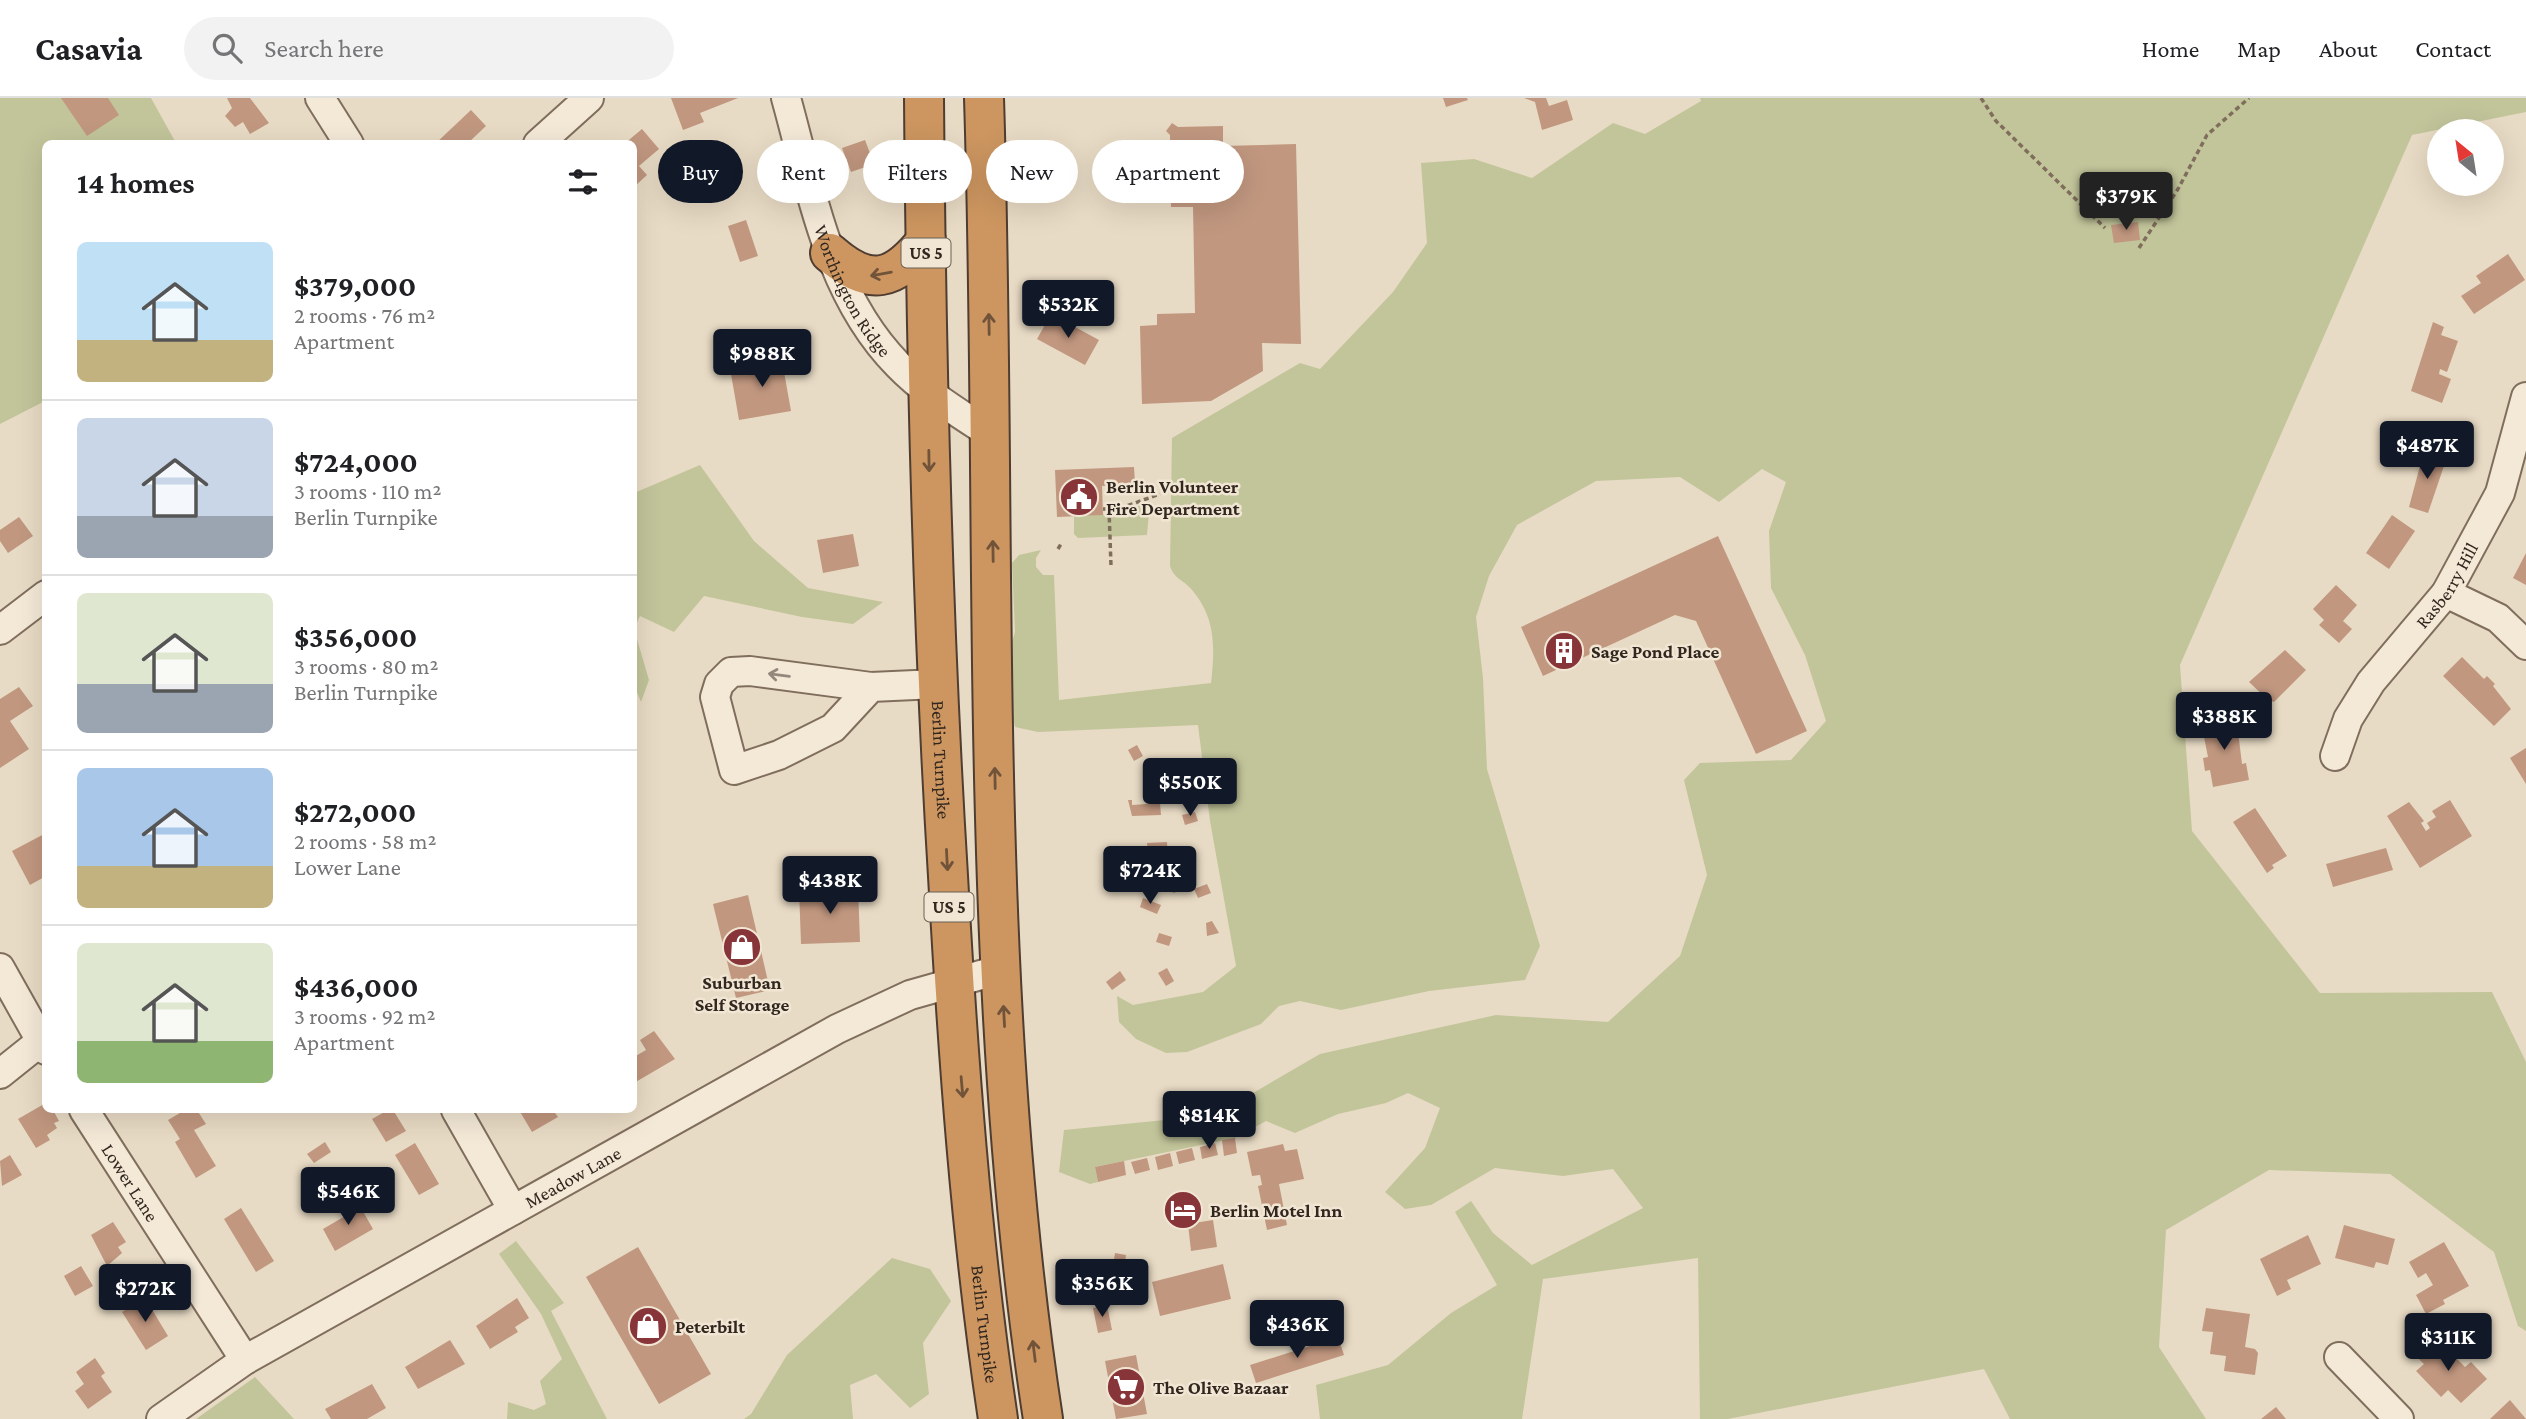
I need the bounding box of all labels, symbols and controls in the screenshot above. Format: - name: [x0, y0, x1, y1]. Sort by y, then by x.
- search box: [184, 17, 674, 80]
- icon: search: [208, 29, 246, 67]
- text: Casavia: [35, 30, 142, 67]
- text: Search here: [264, 34, 384, 63]
- text: Home: [2142, 35, 2199, 62]
- text: Map: [2237, 35, 2281, 62]
- text: About: [2319, 35, 2377, 62]
- text: Contact: [2415, 35, 2491, 62]
- north arrow: [2427, 119, 2504, 196]
- map controls: [2427, 119, 2504, 196]
- chip: Buy: [658, 140, 743, 203]
- chip: Rent: [757, 140, 849, 203]
- chip: Filters: [863, 140, 972, 203]
- chip: New: [986, 140, 1078, 203]
- chip: Apartment: [1092, 140, 1244, 203]
- icon: filters: [564, 163, 602, 201]
- text: 14 homes: [77, 166, 195, 199]
- pin: $379K: [2077, 172, 2175, 232]
- text: $379K: [2096, 182, 2156, 208]
- street label: Worthington Ridge: [811, 222, 896, 361]
- road number: US 5: [902, 238, 950, 268]
- one-way arrow: [870, 268, 893, 281]
- text: $379,000: [294, 269, 416, 302]
- icon: home: [133, 270, 217, 354]
- pin: $532K: [1019, 280, 1117, 340]
- text: $532K: [1038, 290, 1098, 316]
- text: 2 rooms · 76 m²: [294, 302, 435, 328]
- one-way arrow: [983, 312, 996, 335]
- text: Apartment: [294, 328, 394, 354]
- pin: $988K: [713, 330, 811, 389]
- text: $988K: [729, 339, 795, 365]
- pin: $487K: [2378, 422, 2476, 481]
- text: $487K: [2396, 431, 2458, 457]
- text: $724,000: [294, 445, 418, 478]
- icon: home: [133, 446, 217, 530]
- one-way arrow: [923, 450, 936, 473]
- public building icon: Berlin Volunteer Fire Department: [1058, 476, 1100, 518]
- place label: Berlin Volunteer Fire Department: [1106, 476, 1240, 519]
- text: 3 rooms · 110 m²: [294, 478, 441, 504]
- text: Berlin Turnpike: [294, 504, 438, 530]
- street label: Rasberry Hill: [2411, 539, 2482, 632]
- one-way arrow: [986, 540, 1000, 563]
- text: $356,000: [294, 620, 417, 653]
- icon: home: [133, 621, 217, 705]
- building icon: Sage Pond Place: [1543, 630, 1585, 672]
- place label: Sage Pond Place: [1591, 641, 1719, 662]
- text: 3 rooms · 80 m²: [294, 653, 439, 679]
- one-way arrow: [768, 669, 791, 682]
- text: Berlin Turnpike: [294, 679, 438, 705]
- pin: $388K: [2175, 692, 2273, 752]
- street label: Berlin Turnpike: [928, 700, 955, 820]
- text: $388K: [2192, 702, 2256, 728]
- pin: $550K: [1141, 758, 1239, 818]
- one-way arrow: [989, 767, 1002, 790]
- text: $550K: [1159, 768, 1221, 794]
- text: $272,000: [294, 795, 416, 828]
- icon: home: [133, 796, 217, 880]
- text: 2 rooms · 58 m²: [294, 828, 436, 854]
- pin: $724K: [1101, 846, 1199, 906]
- one-way arrow: [940, 848, 953, 871]
- text: Lower Lane: [294, 854, 401, 880]
- pin: $438K: [781, 856, 879, 916]
- text: $724K: [1119, 856, 1181, 882]
- text: $438K: [799, 866, 861, 892]
- road number: US 5: [925, 892, 974, 922]
- shop icon: Suburban Self Storage: [721, 926, 763, 968]
- text: $436,000: [294, 970, 418, 1003]
- icon: home: [133, 971, 217, 1055]
- place label: Suburban Self Storage: [695, 972, 789, 1015]
- text: 3 rooms · 92 m²: [294, 1003, 435, 1029]
- one-way arrow: [998, 1004, 1011, 1027]
- text: Apartment: [294, 1029, 394, 1055]
- one-way arrow: [956, 1075, 969, 1098]
- pin: $814K: [1160, 1091, 1258, 1151]
- text: $814K: [1179, 1101, 1239, 1127]
- street label: Lower Lane: [98, 1140, 163, 1225]
- street label: Meadow Lane: [521, 1142, 624, 1212]
- pin: $546K: [299, 1168, 397, 1227]
- text: $546K: [317, 1177, 379, 1203]
- hotel icon: Berlin Motel Inn: [1162, 1189, 1204, 1231]
- place label: Berlin Motel Inn: [1210, 1200, 1342, 1221]
- pin: $356K: [1053, 1260, 1151, 1319]
- pin: $272K: [96, 1264, 194, 1324]
- street label: Berlin Turnpike: [968, 1264, 1003, 1384]
- text: $356K: [1071, 1269, 1133, 1295]
- text: $272K: [115, 1274, 175, 1300]
- pin: $436K: [1248, 1300, 1346, 1360]
- shop icon: Peterbilt: [627, 1305, 669, 1347]
- text: $436K: [1266, 1310, 1328, 1336]
- pin: $311K: [2399, 1314, 2497, 1373]
- place label: Peterbilt: [675, 1316, 745, 1337]
- text: $311K: [2421, 1323, 2475, 1349]
- one-way arrow: [1027, 1341, 1040, 1363]
- supermarket icon: The Olive Bazaar: [1105, 1366, 1147, 1408]
- place label: The Olive Bazaar: [1153, 1377, 1289, 1398]

